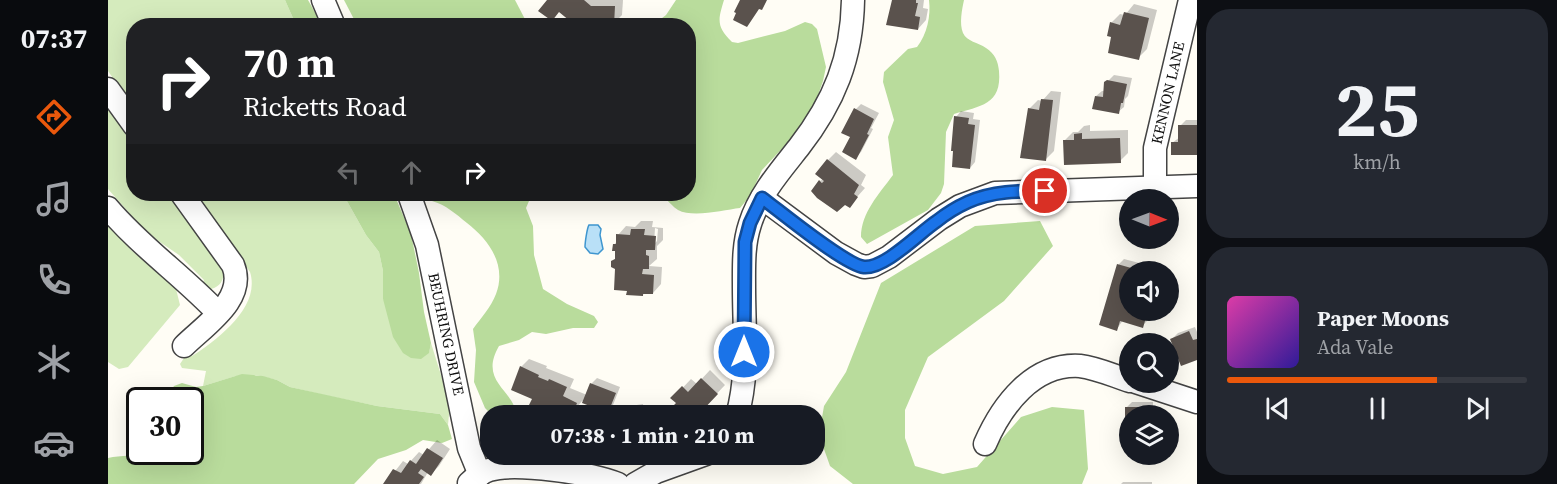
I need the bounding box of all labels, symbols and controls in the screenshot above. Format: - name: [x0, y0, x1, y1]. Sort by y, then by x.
- text: 07:37: [21, 20, 87, 57]
- text: 70 m: [243, 33, 336, 91]
- street label: KENNON LANE: [1146, 40, 1189, 146]
- icon: right: [144, 42, 222, 120]
- text: 25: [1335, 55, 1419, 162]
- text: Ricketts Road: [243, 88, 407, 125]
- icon: directions: [33, 96, 75, 138]
- text: km/h: [1353, 148, 1401, 176]
- icon: left: [332, 156, 365, 189]
- icon: ahead: [395, 156, 428, 189]
- icon: right: [458, 156, 491, 189]
- pin: [1019, 165, 1070, 216]
- icon: arrive: [1028, 174, 1061, 207]
- icon: music: [33, 178, 75, 220]
- north arrow: [1119, 189, 1179, 249]
- map controls: [1119, 189, 1179, 465]
- icon: phone: [33, 259, 75, 301]
- button: sound: [1119, 261, 1179, 321]
- street label: BEUHRING DRIVE: [423, 271, 470, 397]
- text: Paper Moons: [1317, 303, 1449, 333]
- position arrow: [712, 320, 776, 384]
- button: search: [1119, 333, 1179, 393]
- text: Ada Vale: [1317, 333, 1393, 361]
- icon: climate: [33, 341, 75, 383]
- speed limit sign: 30: [126, 387, 204, 465]
- icon: previous: [1261, 392, 1294, 425]
- icon: pause: [1361, 392, 1394, 425]
- icon: next: [1461, 392, 1494, 425]
- button: layers: [1119, 405, 1179, 465]
- text: 07:38 · 1 min · 210 m: [551, 420, 754, 450]
- icon: car: [33, 422, 75, 464]

